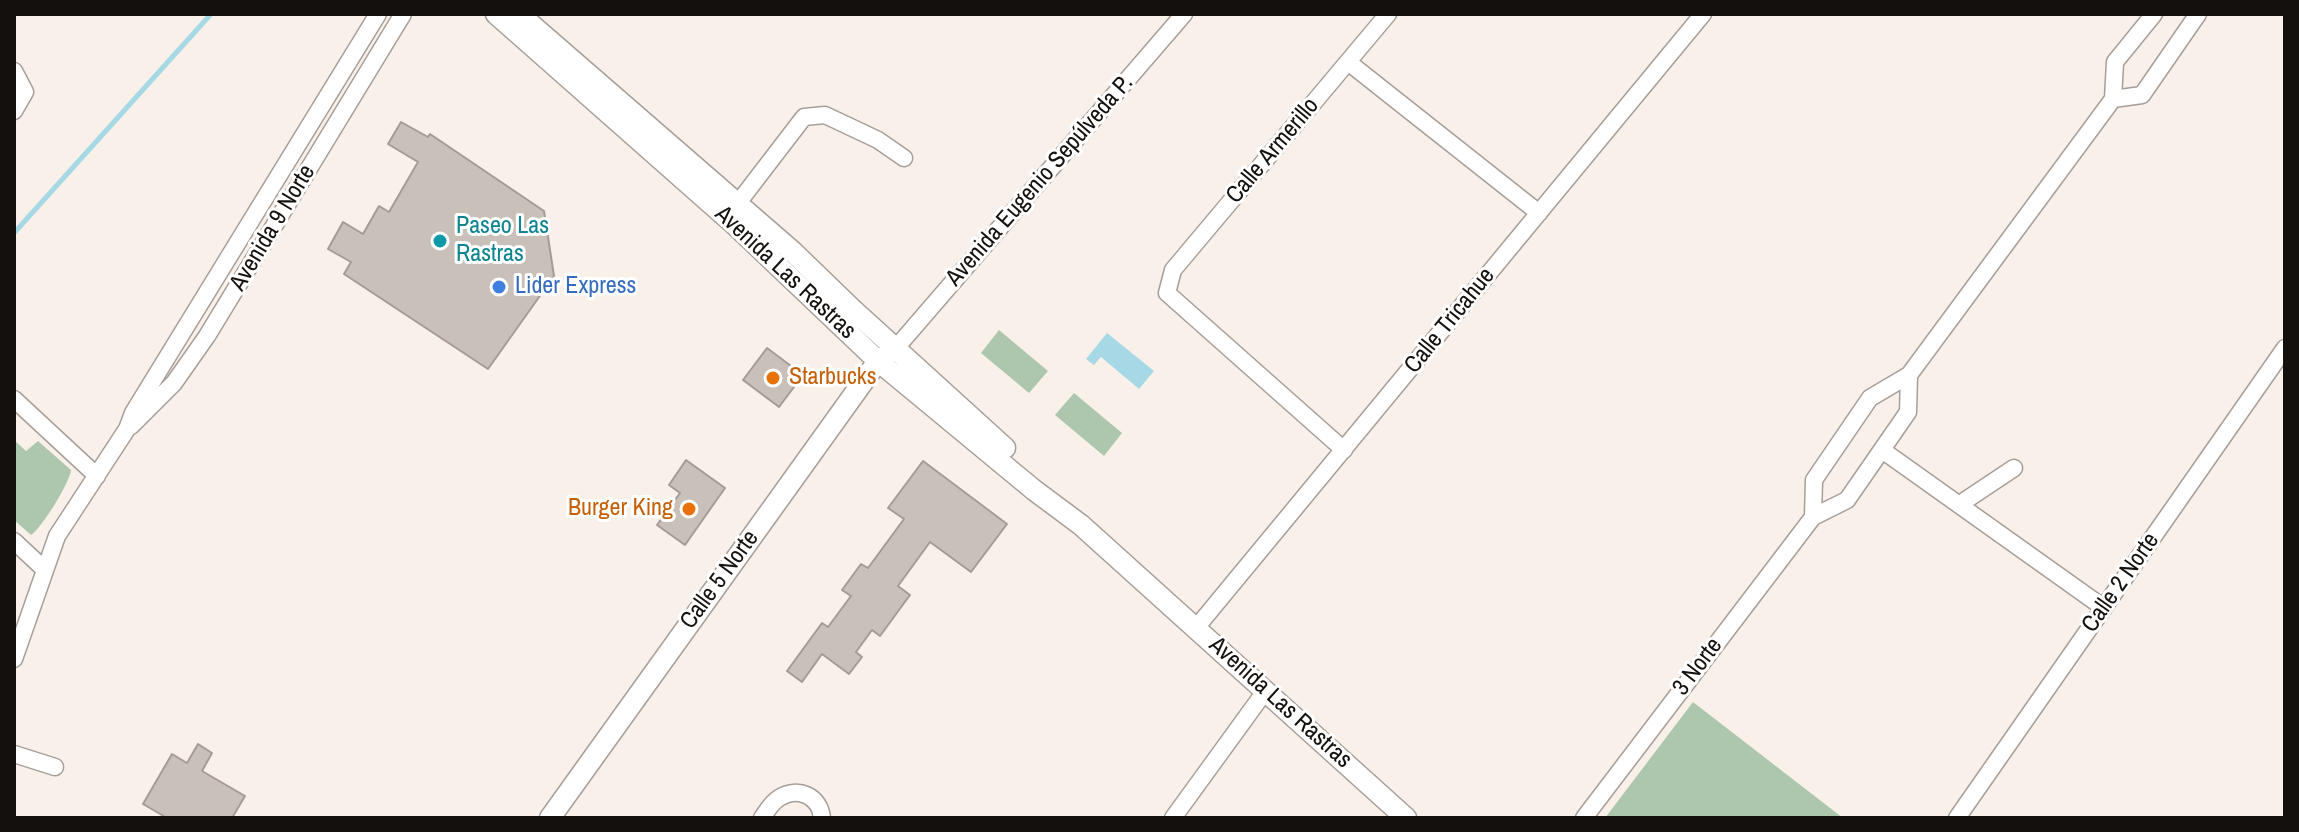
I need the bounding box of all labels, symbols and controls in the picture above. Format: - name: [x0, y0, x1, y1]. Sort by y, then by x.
- street label: Avenida Eugenio Sepúlveda P.: [940, 69, 1140, 293]
- street label: Calle Armerillo: [1221, 92, 1325, 210]
- street label: Avenida 9 Norte: [224, 160, 322, 296]
- street label: Avenida Las Rastras: [708, 200, 862, 346]
- place label: Paseo Las Rastras: [456, 213, 549, 269]
- marker: Paseo Las Rastras: [431, 232, 449, 250]
- street label: Calle Tricahue: [1399, 262, 1501, 380]
- place label: Lider Express: [515, 273, 636, 301]
- marker: Lider Express: [490, 278, 508, 296]
- place label: Starbucks: [789, 364, 877, 392]
- marker: Starbucks: [764, 369, 782, 387]
- place label: Burger King: [568, 495, 673, 523]
- marker: Burger King: [680, 500, 698, 518]
- street label: Calle 5 Norte: [675, 525, 765, 635]
- street label: Calle 2 Norte: [2076, 528, 2166, 638]
- street label: Avenida Las Rastras: [1203, 631, 1357, 775]
- street label: 3 Norte: [1667, 633, 1729, 701]

